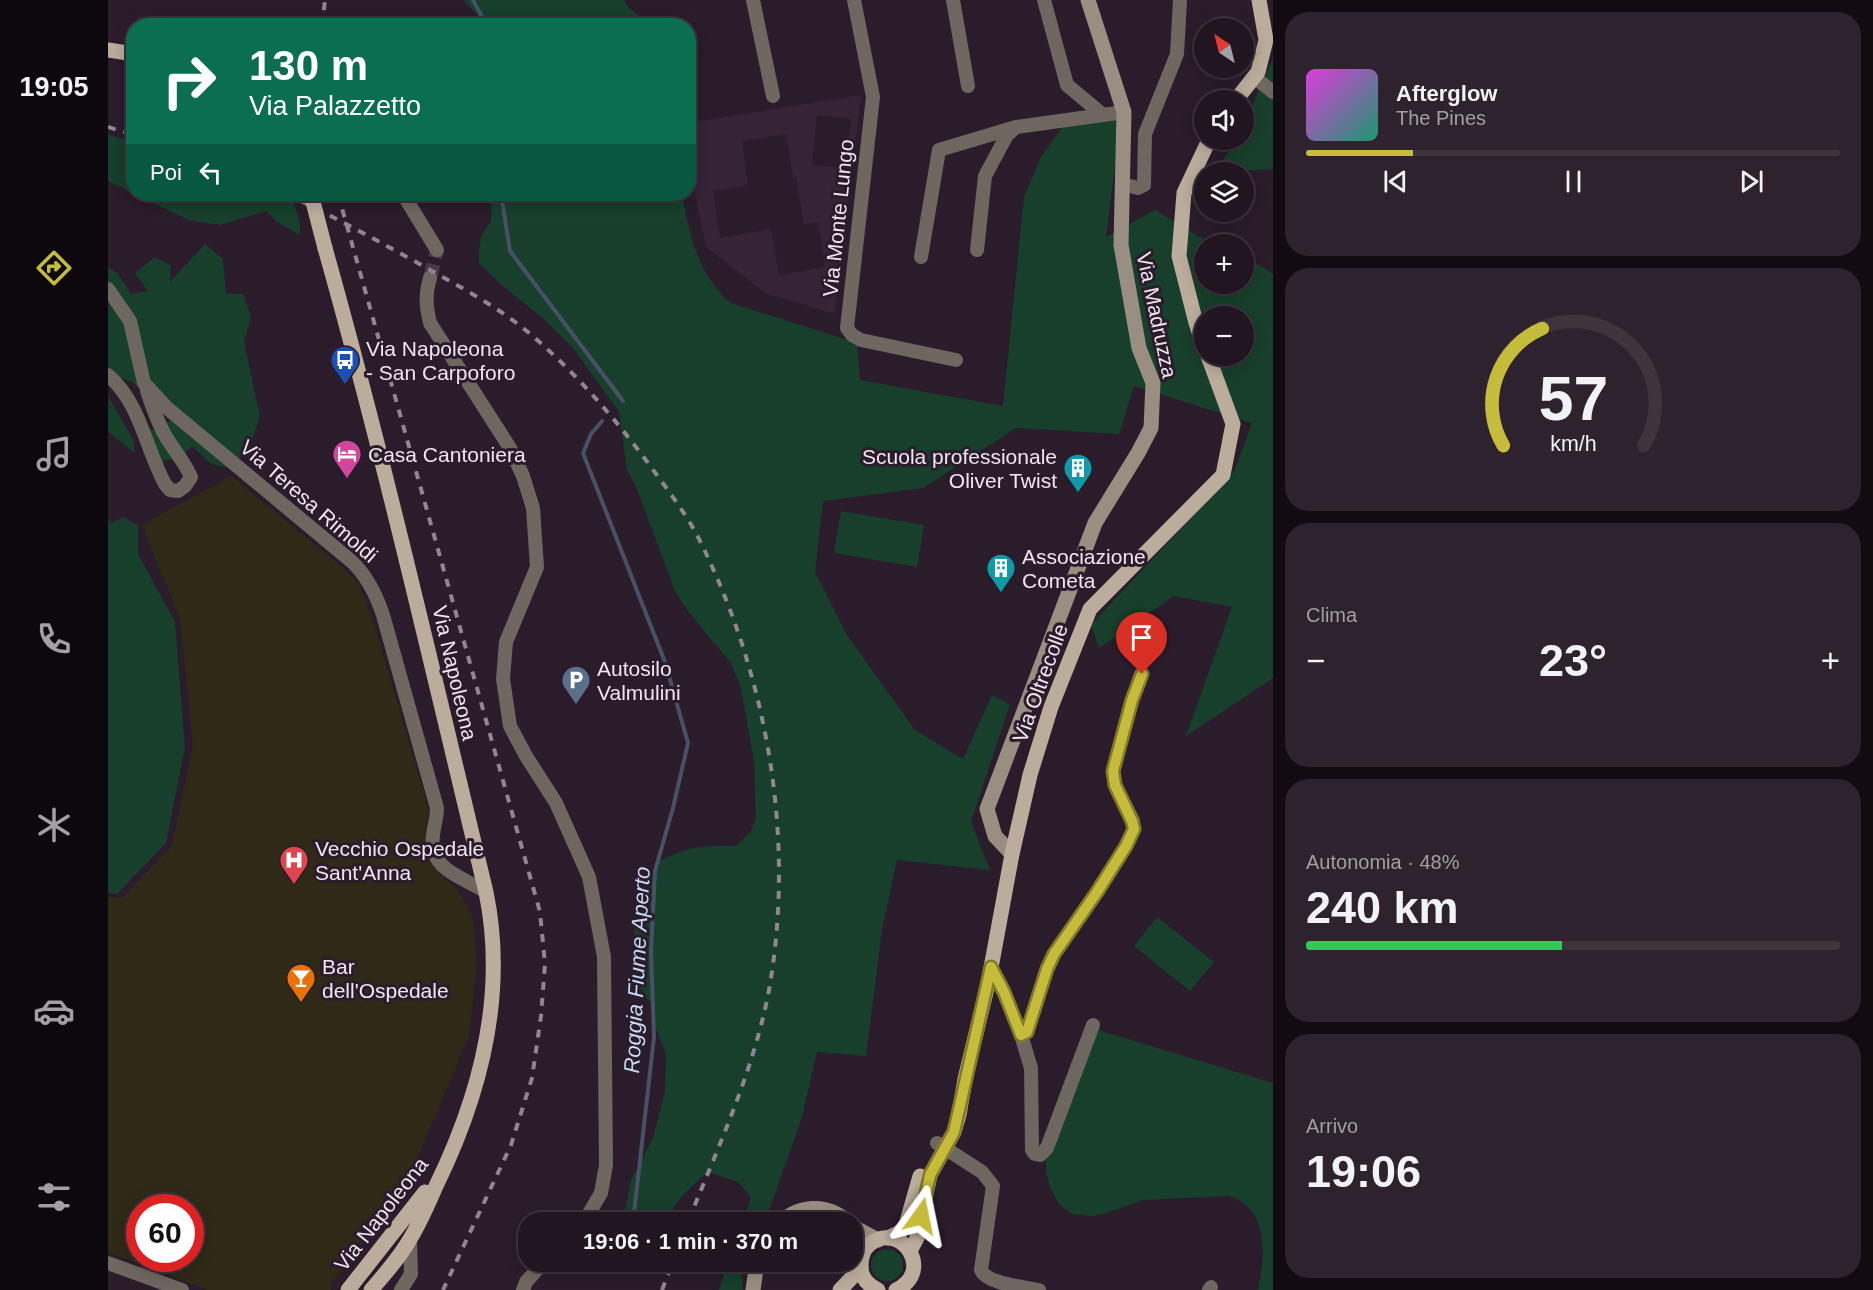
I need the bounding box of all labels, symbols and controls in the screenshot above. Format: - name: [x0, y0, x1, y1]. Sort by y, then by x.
- north arrow: [1194, 18, 1254, 78]
- map controls: [1194, 18, 1254, 366]
- icon: right: [150, 42, 228, 120]
- text: 130 m: [249, 42, 368, 89]
- text: 19:05: [19, 72, 89, 102]
- text: Afterglow: [1396, 81, 1497, 106]
- button: sound: [1194, 90, 1254, 150]
- text: Via Palazzetto: [249, 91, 421, 121]
- text: The Pines: [1396, 107, 1486, 129]
- street label: Via Monte Lungo: [818, 138, 858, 298]
- icon: left: [194, 156, 227, 189]
- text: Poi: [150, 160, 182, 185]
- button: layers: [1194, 162, 1254, 222]
- icon: previous: [1379, 165, 1412, 198]
- icon: pause: [1557, 165, 1590, 198]
- icon: next: [1735, 165, 1768, 198]
- button: +: [1194, 234, 1254, 294]
- icon: directions: [33, 247, 75, 289]
- street label: Via Madruzza: [1132, 250, 1182, 380]
- button: −: [1194, 306, 1254, 366]
- place label: Via Napoleona - San Carpoforo: [366, 337, 515, 384]
- bus stop icon: Via Napoleona - San Carpoforo: [329, 344, 361, 386]
- text: 57: [1538, 365, 1608, 434]
- icon: music: [33, 433, 75, 475]
- text: km/h: [1550, 433, 1596, 457]
- street label: Via Teresa Rimoldi: [236, 435, 382, 567]
- hotel icon: Casa Cantoniera: [331, 438, 363, 480]
- place label: Casa Cantoniera: [368, 443, 526, 466]
- place label: Scuola professionale Oliver Twist: [862, 445, 1057, 492]
- building icon: Scuola professionale Oliver Twist: [1062, 452, 1094, 494]
- place label: Associazione Cometa: [1022, 545, 1146, 592]
- building icon: Associazione Cometa: [985, 552, 1017, 594]
- street label: Via Napoleona: [428, 603, 482, 743]
- text: Clima: [1306, 604, 1357, 626]
- pin: [1116, 612, 1167, 674]
- icon: phone: [33, 618, 75, 660]
- street label: Via Oltrecolle: [1008, 621, 1072, 745]
- icon: arrive: [1125, 621, 1158, 654]
- text: 23°: [1539, 635, 1607, 686]
- text: −: [1306, 642, 1325, 679]
- text: +: [1821, 642, 1840, 679]
- place label: Autosilo Valmulini: [597, 657, 681, 704]
- parking icon: Autosilo Valmulini: [560, 664, 592, 706]
- icon: climate: [33, 804, 75, 846]
- place label: Vecchio Ospedale Sant'Anna: [315, 837, 484, 884]
- hospital icon: Vecchio Ospedale Sant'Anna: [278, 844, 310, 886]
- text: Autonomia · 48%: [1306, 851, 1459, 873]
- water label: Roggia Fiume Aperto: [619, 866, 655, 1074]
- text: 240 km: [1306, 882, 1459, 933]
- place label: Bar dell'Ospedale: [322, 955, 449, 1002]
- bar icon: Bar dell'Ospedale: [285, 962, 317, 1004]
- icon: car: [33, 990, 75, 1032]
- text: Arrivo: [1306, 1115, 1358, 1137]
- text: 19:06: [1306, 1146, 1421, 1197]
- street label: Via Napoleona: [330, 1153, 433, 1275]
- icon: filters: [33, 1176, 75, 1218]
- position arrow: [889, 1184, 953, 1248]
- speed limit sign: 60: [126, 1194, 204, 1272]
- text: 19:06 · 1 min · 370 m: [583, 1229, 798, 1254]

